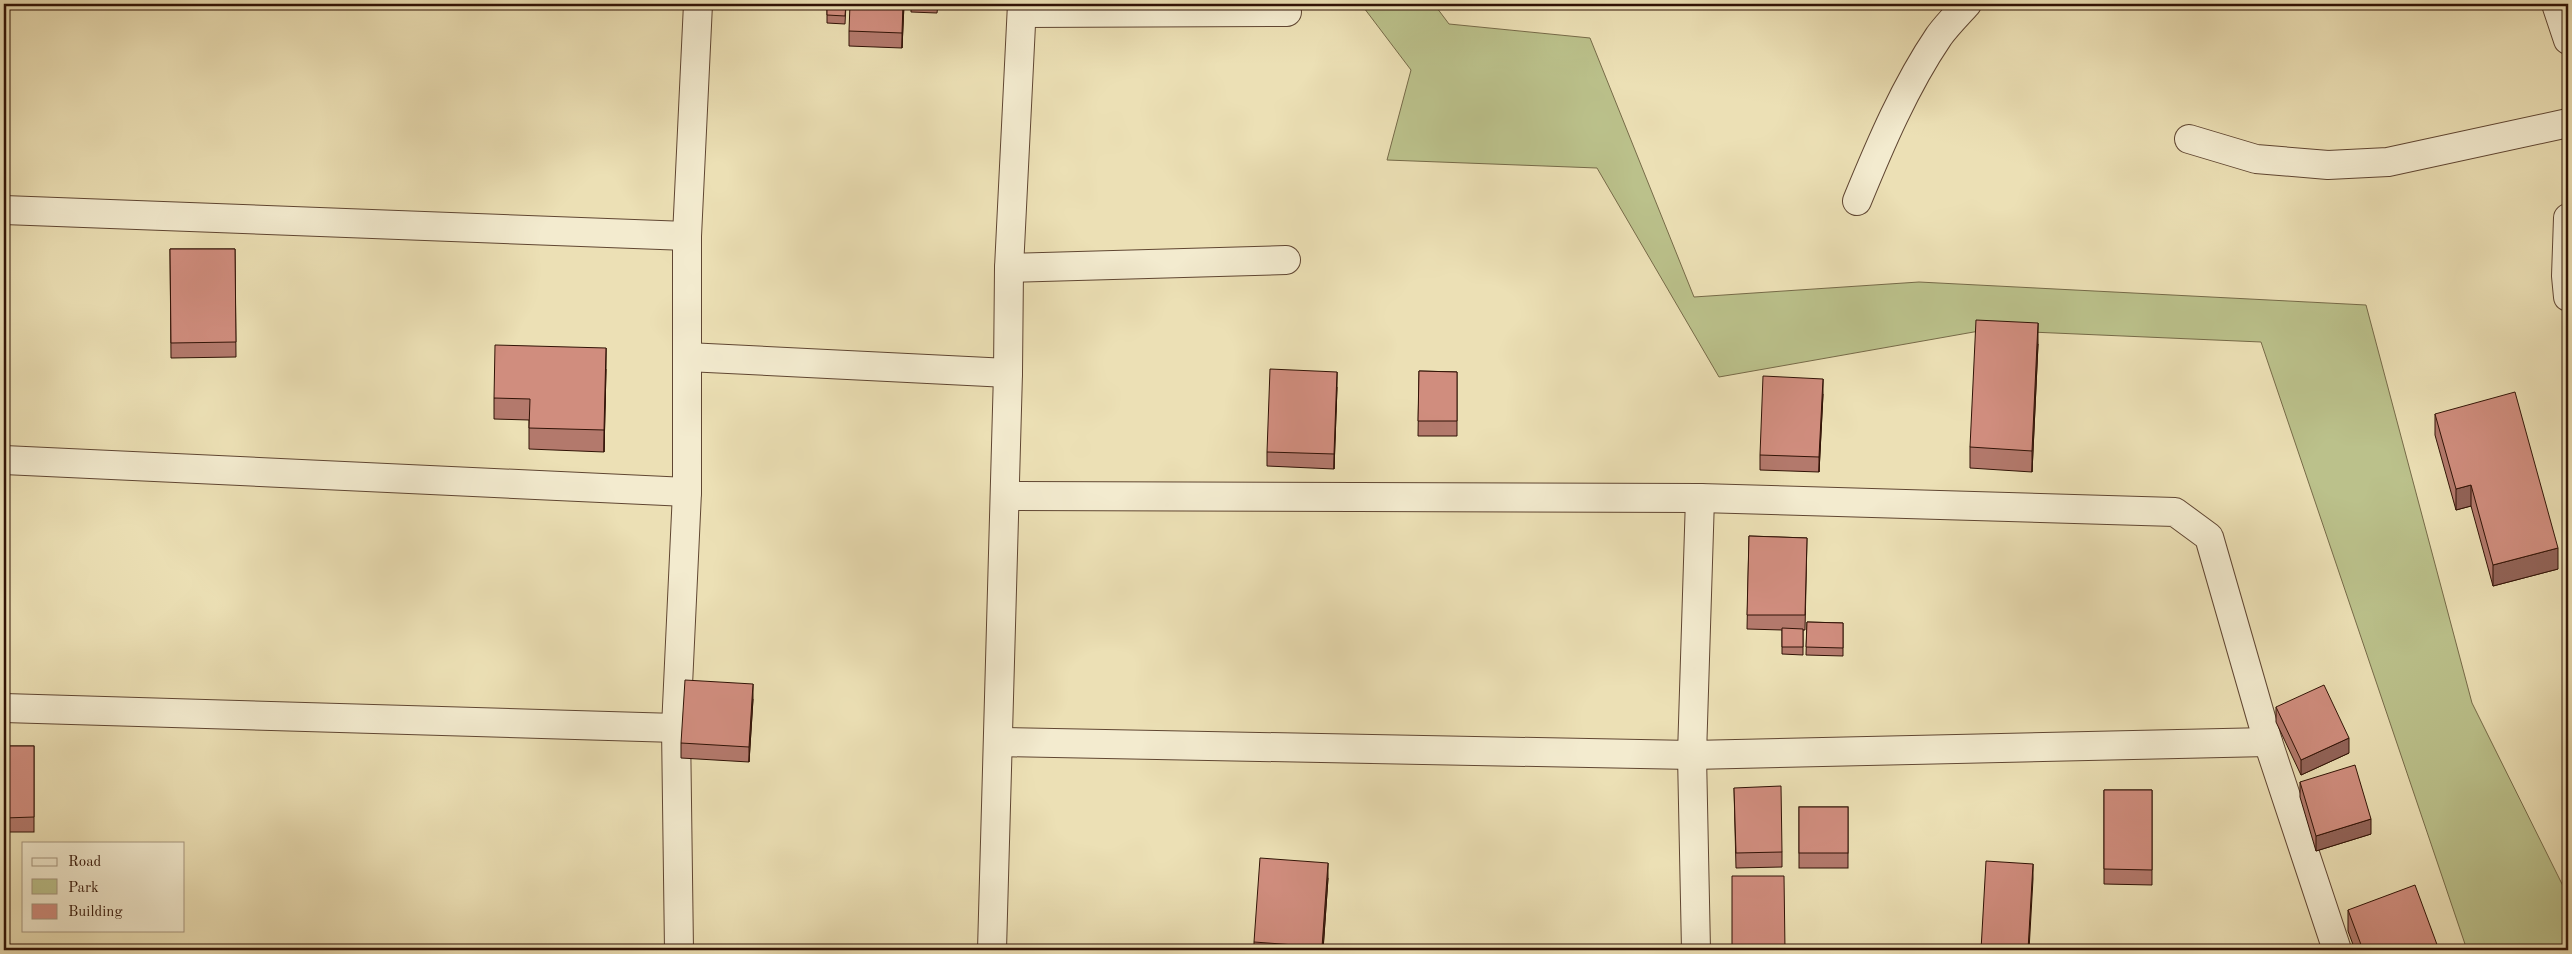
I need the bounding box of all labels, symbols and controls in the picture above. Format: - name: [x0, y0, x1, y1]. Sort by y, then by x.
- legend: [22, 842, 185, 932]
- text: Road: [68, 855, 102, 870]
- text: Park: [68, 881, 99, 896]
- text: Building: [68, 905, 123, 920]

